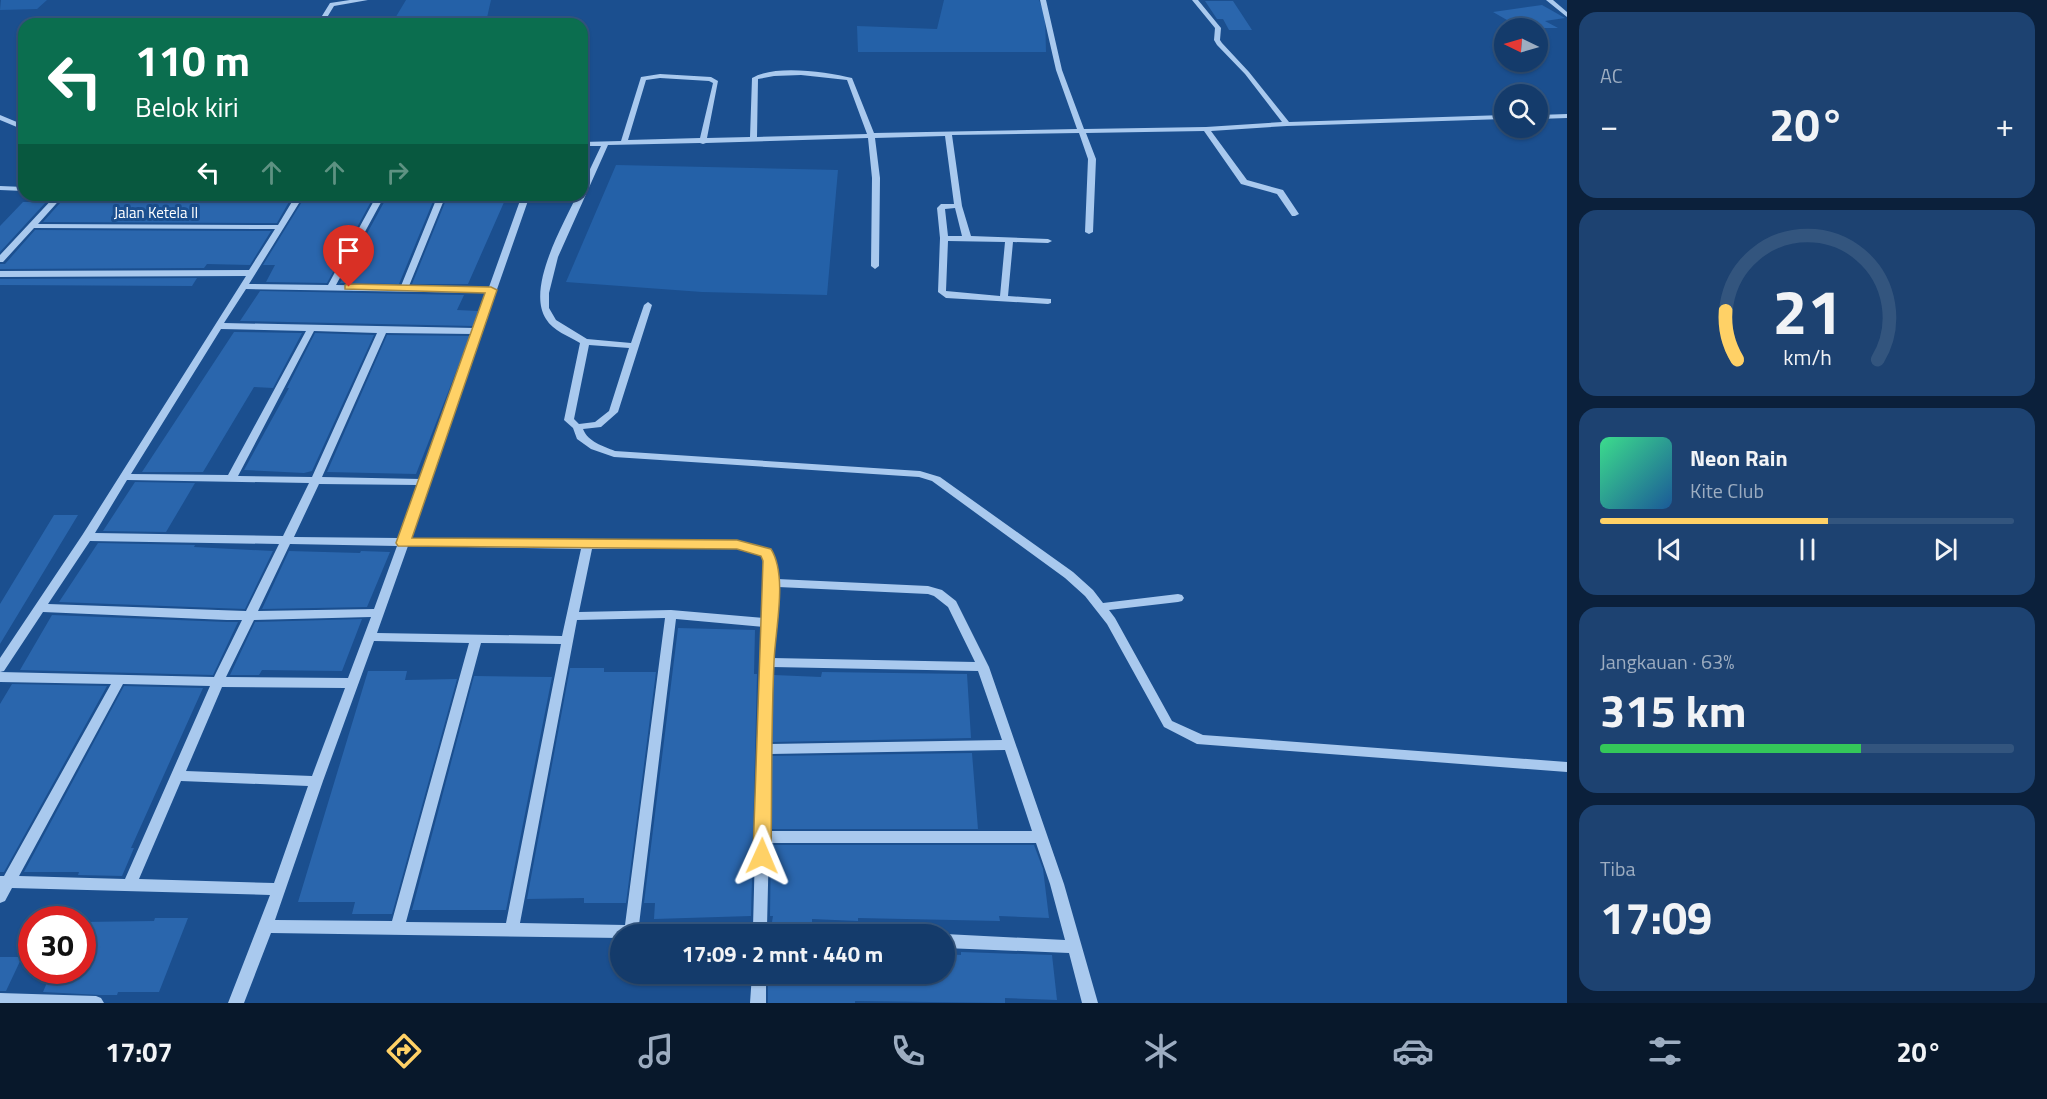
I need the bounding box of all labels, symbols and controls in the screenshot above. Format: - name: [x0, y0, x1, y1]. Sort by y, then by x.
- north arrow: [1494, 18, 1548, 72]
- map controls: [1494, 18, 1548, 138]
- text: 110 m: [135, 28, 250, 92]
- icon: left: [36, 42, 114, 120]
- text: AC: [1600, 60, 1623, 91]
- button: search: [1494, 84, 1548, 138]
- text: Belok kiri: [135, 86, 239, 127]
- text: 20°: [1769, 90, 1845, 158]
- text: −: [1600, 100, 1618, 150]
- text: +: [1996, 100, 2014, 150]
- icon: left: [192, 156, 225, 189]
- icon: ahead: [255, 156, 288, 189]
- icon: ahead: [318, 156, 351, 189]
- icon: right: [381, 156, 414, 189]
- street label: Jalan Ketela II: [114, 201, 198, 224]
- pin: [323, 225, 374, 287]
- icon: arrive: [332, 234, 365, 267]
- text: 21: [1772, 263, 1842, 358]
- text: km/h: [1783, 342, 1831, 374]
- text: Neon Rain: [1690, 441, 1788, 475]
- text: Kite Club: [1690, 475, 1764, 506]
- icon: previous: [1653, 533, 1686, 566]
- icon: pause: [1791, 533, 1824, 566]
- icon: next: [1929, 533, 1962, 566]
- text: Jangkauan · 63%: [1600, 646, 1734, 677]
- text: 315 km: [1600, 676, 1746, 744]
- position arrow: [730, 824, 794, 888]
- text: Tiba: [1600, 853, 1635, 884]
- text: 17:09: [1600, 883, 1712, 951]
- speed limit sign: 30: [18, 906, 96, 984]
- text: 17:09 · 2 mnt · 440 m: [682, 937, 883, 971]
- icon: directions: [383, 1030, 425, 1072]
- icon: music: [635, 1030, 677, 1072]
- icon: phone: [887, 1030, 929, 1072]
- icon: climate: [1140, 1030, 1182, 1072]
- icon: car: [1392, 1030, 1434, 1072]
- icon: filters: [1644, 1030, 1686, 1072]
- text: 17:07: [105, 1031, 173, 1072]
- text: 20°: [1896, 1031, 1942, 1072]

